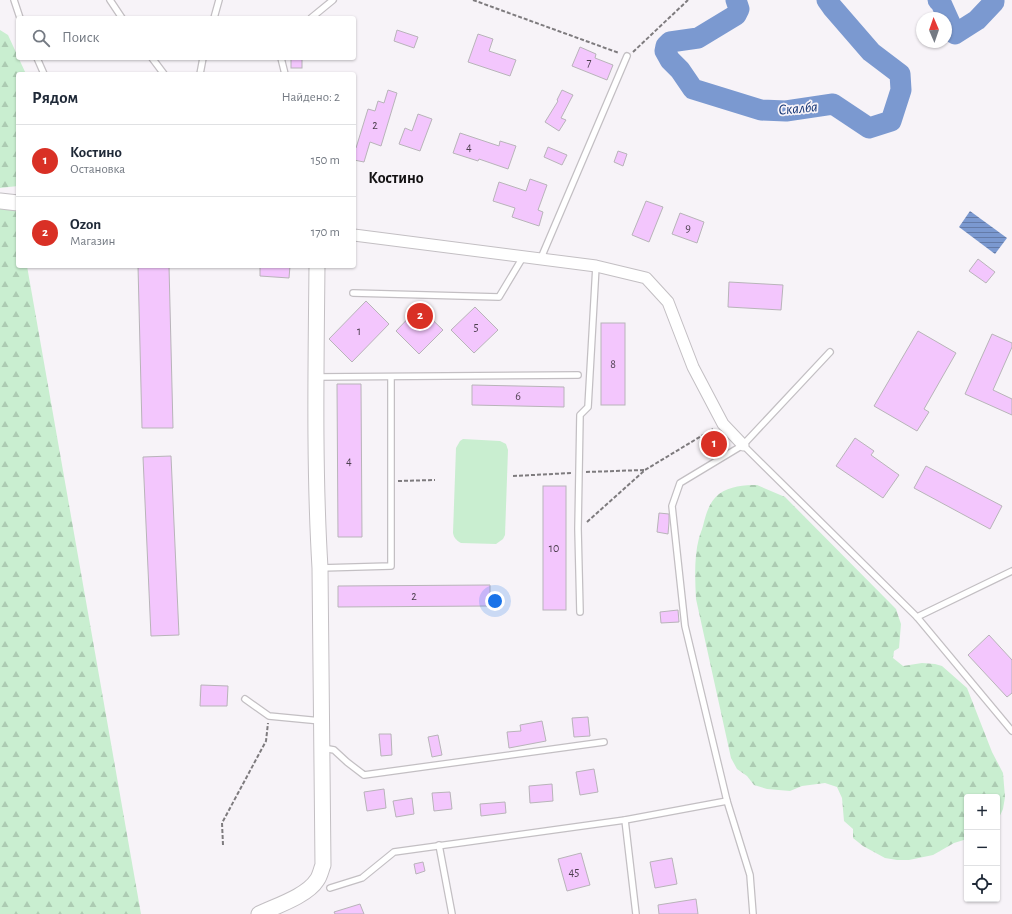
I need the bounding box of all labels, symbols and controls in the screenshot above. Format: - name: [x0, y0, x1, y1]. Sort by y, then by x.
- north arrow: [916, 12, 952, 48]
- search box: [16, 16, 356, 60]
- icon: search: [30, 27, 52, 49]
- text: Поиск: [62, 30, 100, 45]
- house number: 7: [586, 56, 592, 68]
- text: Рядом: [32, 89, 78, 106]
- text: Найдено: 2: [282, 91, 340, 104]
- water label: Скалба: [778, 99, 818, 118]
- house number: 2: [372, 119, 378, 131]
- house number: 4: [466, 141, 472, 153]
- text: Костино: [70, 145, 122, 160]
- text: 1: [43, 154, 47, 167]
- text: 150 m: [311, 154, 340, 167]
- text: Остановка: [70, 163, 125, 176]
- district label: Костино: [368, 170, 424, 186]
- text: Ozon: [70, 217, 101, 232]
- house number: 9: [685, 222, 691, 234]
- text: 2: [42, 226, 48, 239]
- text: 170 m: [311, 226, 340, 239]
- text: Магазин: [70, 235, 116, 248]
- pin: 2: [407, 301, 433, 331]
- house number: 5: [473, 321, 479, 333]
- house number: 1: [357, 325, 361, 337]
- house number: 8: [610, 358, 616, 370]
- house number: 6: [515, 390, 521, 402]
- pin: 1: [701, 429, 727, 459]
- house number: 4: [346, 455, 352, 467]
- house number: 10: [549, 542, 559, 554]
- house number: 2: [411, 590, 417, 602]
- your location: [485, 591, 505, 611]
- map controls: [964, 794, 1000, 902]
- button: +: [964, 794, 1000, 830]
- button: −: [964, 830, 1000, 866]
- house number: 45: [569, 866, 579, 878]
- button: locate: [964, 866, 1000, 902]

